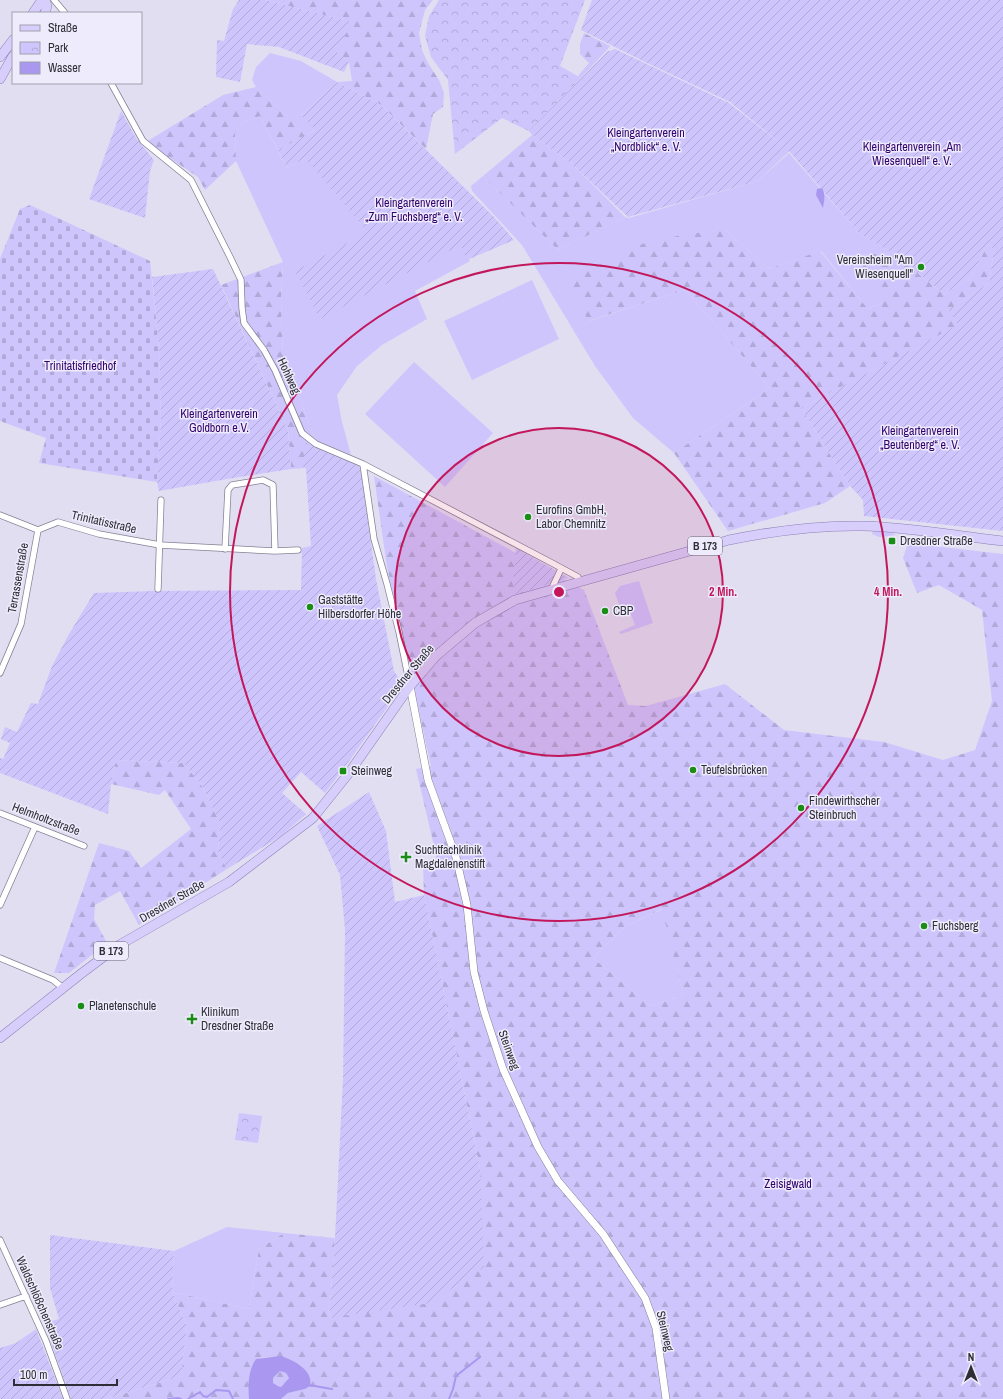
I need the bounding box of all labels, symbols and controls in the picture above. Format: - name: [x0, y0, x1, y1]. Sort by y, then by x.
- legend: [12, 12, 142, 84]
- text: Straße: [48, 20, 78, 36]
- text: Park: [48, 40, 68, 56]
- text: Wasser: [48, 60, 82, 76]
- park label: Kleingartenverein „Nordblick“ e. V.: [607, 125, 685, 155]
- park label: Kleingartenverein „Am Wiesenquell“ e. V.: [863, 139, 961, 169]
- park label: Kleingartenverein „Zum Fuchsberg“ e. V.: [365, 195, 463, 225]
- place label: Vereinsheim "Am Wiesenquell": [837, 252, 914, 282]
- marker: Vereinsheim "Am Wiesenquell": [916, 262, 926, 272]
- street label: Hohlweg: [274, 355, 305, 397]
- park label: Trinitatisfriedhof: [44, 358, 116, 374]
- park label: Kleingartenverein Goldborn e.V.: [180, 406, 258, 436]
- park label: Kleingartenverein „Beutenberg“ e. V.: [880, 423, 960, 453]
- place label: Eurofins GmbH, Labor Chemnitz: [536, 502, 607, 532]
- street label: Trinitatisstraße: [70, 507, 138, 537]
- marker: Eurofins GmbH, Labor Chemnitz: [523, 512, 533, 522]
- place label: Dresdner Straße: [900, 533, 973, 549]
- marker: Dresdner Straße: [887, 536, 897, 546]
- road number: B 173: [688, 537, 722, 555]
- street label: Terrassenstraße: [4, 542, 32, 614]
- text: 2 Min.: [709, 584, 737, 600]
- text: 4 Min.: [874, 584, 902, 600]
- centre of rings: [552, 585, 566, 599]
- place label: Gaststätte Hilbersdorfer Höhe: [318, 592, 401, 622]
- marker: Gaststätte Hilbersdorfer Höhe: [305, 602, 315, 612]
- place label: CBP: [613, 603, 634, 619]
- marker: CBP: [600, 606, 610, 616]
- street label: Dresdner Straße: [378, 641, 438, 707]
- place label: Teufelsbrücken: [701, 762, 767, 778]
- place label: Steinweg: [351, 763, 393, 779]
- marker: Teufelsbrücken: [688, 765, 698, 775]
- marker: Steinweg: [338, 766, 348, 776]
- place label: Findewirthscher Steinbruch: [809, 793, 880, 823]
- street label: Helmholtzstraße: [10, 799, 82, 839]
- marker: Findewirthscher Steinbruch: [796, 803, 806, 813]
- place label: Suchtfachklinik Magdalenenstift: [415, 842, 485, 872]
- marker: Suchtfachklinik Magdalenenstift: [400, 851, 412, 863]
- street label: Dresdner Straße: [137, 876, 207, 926]
- place label: Fuchsberg: [932, 918, 979, 934]
- marker: Fuchsberg: [919, 921, 929, 931]
- road number: B 173: [94, 942, 128, 960]
- place label: Planetenschule: [89, 998, 156, 1014]
- marker: Planetenschule: [76, 1001, 86, 1011]
- place label: Klinikum Dresdner Straße: [201, 1004, 274, 1034]
- marker: Klinikum Dresdner Straße: [186, 1013, 198, 1025]
- street label: Steinweg: [494, 1028, 524, 1073]
- park label: Zeisigwald: [764, 1176, 812, 1192]
- street label: Waldschlößchenstraße: [12, 1254, 68, 1352]
- street label: Steinweg: [653, 1309, 678, 1353]
- north arrow: [951, 1347, 991, 1387]
- text: N: [968, 1350, 974, 1364]
- scale bar: [14, 1361, 117, 1387]
- text: 100 m: [20, 1367, 47, 1383]

